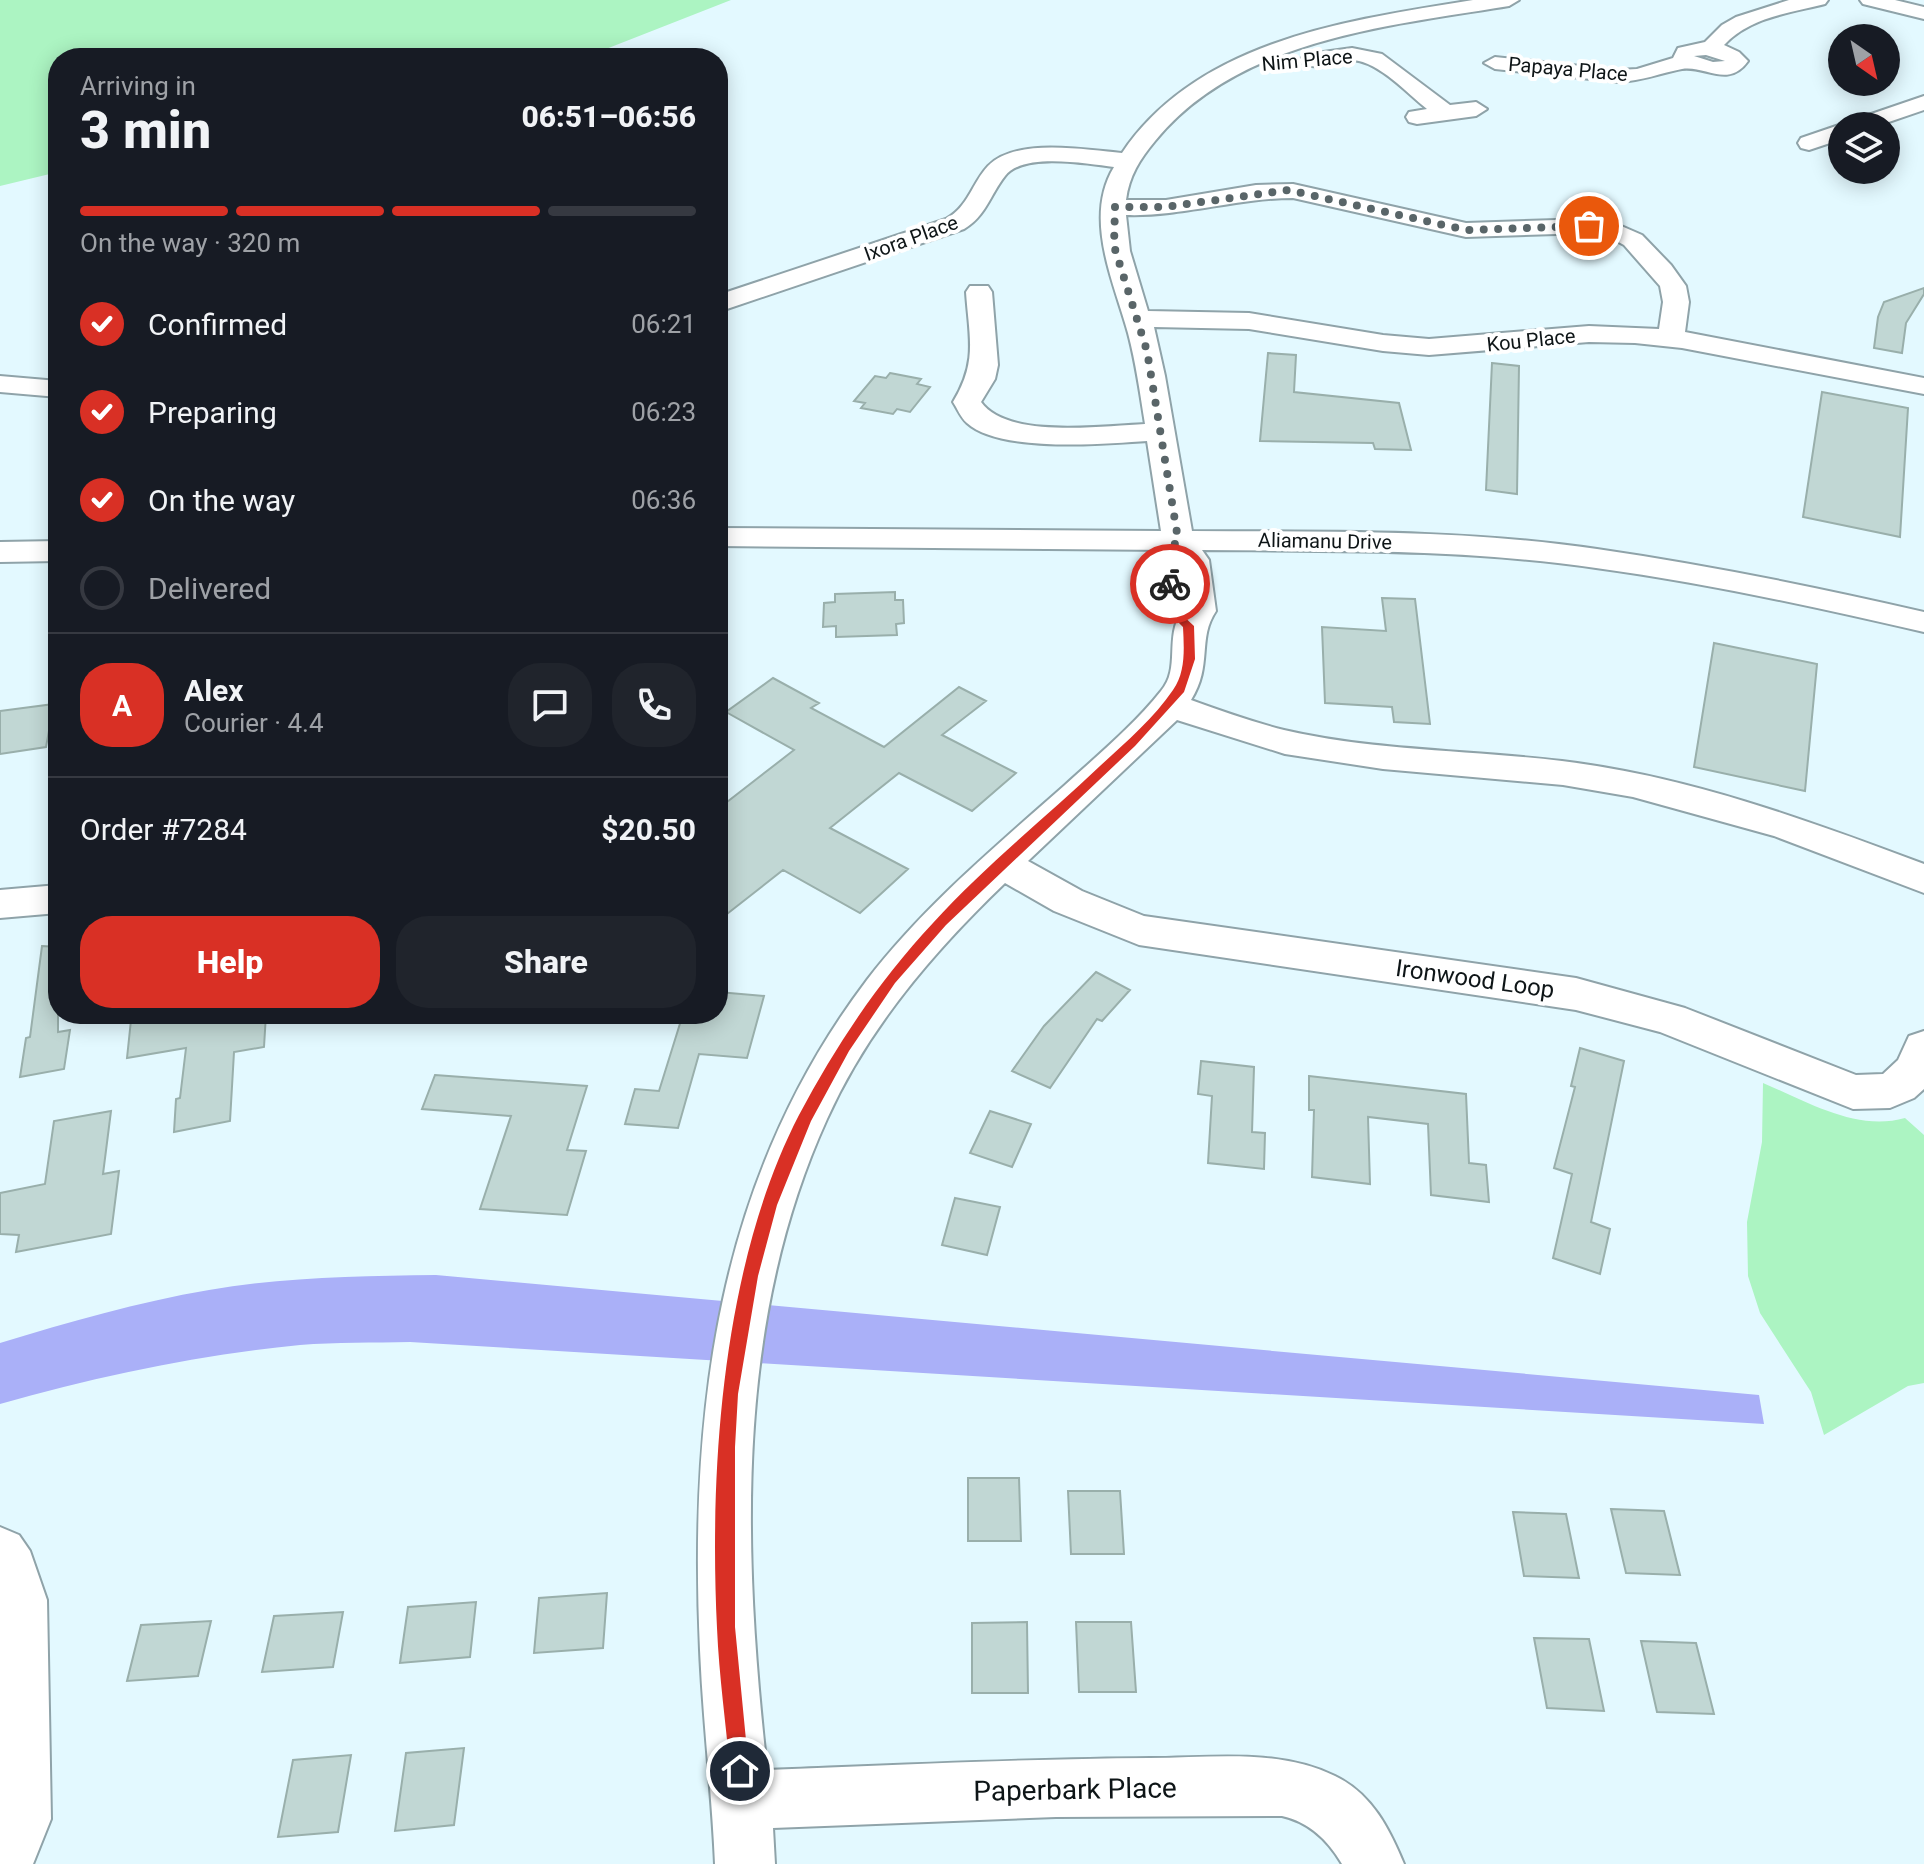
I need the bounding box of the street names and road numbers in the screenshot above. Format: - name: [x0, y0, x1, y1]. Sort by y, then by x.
- street label: Nim Place: [1261, 44, 1353, 76]
- street label: Papaya Place: [1507, 52, 1629, 86]
- street label: Ixora Place: [861, 210, 961, 266]
- street label: Kou Place: [1485, 323, 1577, 357]
- street label: Aliamanu Drive: [1258, 528, 1392, 554]
- street label: Ironwood Loop: [1394, 954, 1556, 1004]
- street label: Paperbark Place: [973, 1771, 1177, 1808]

